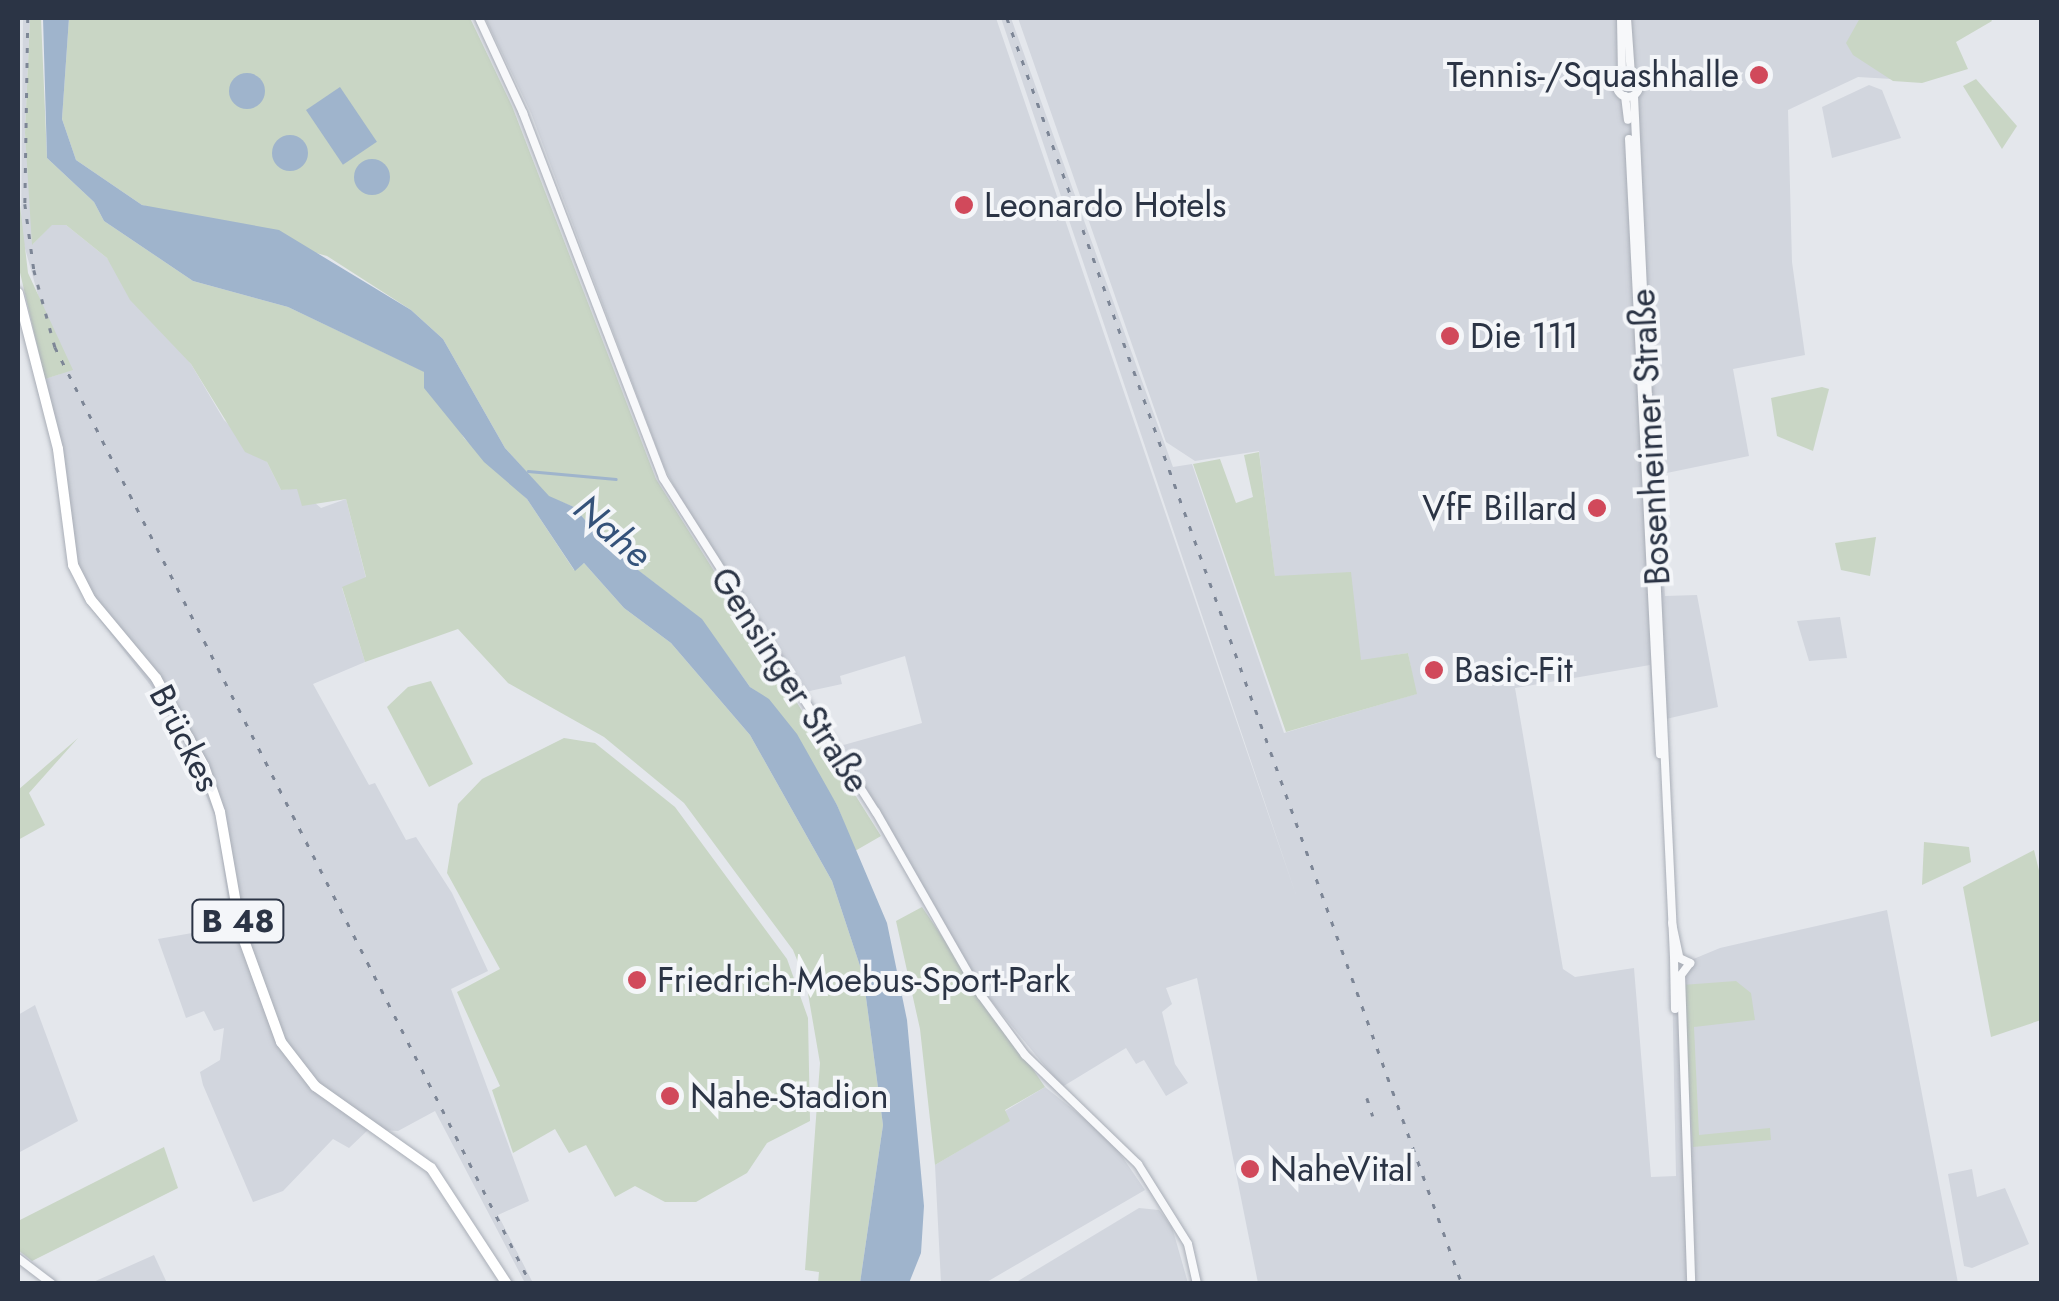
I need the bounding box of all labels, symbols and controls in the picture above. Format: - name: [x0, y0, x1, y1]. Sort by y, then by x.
- place label: Tennis-/Squashhalle: [1447, 54, 1739, 96]
- marker: Tennis-/Squashhalle: [1748, 64, 1770, 86]
- place label: Leonardo Hotels: [984, 184, 1226, 226]
- marker: Leonardo Hotels: [953, 194, 975, 216]
- street label: Bosenheimer Straße: [1621, 288, 1679, 586]
- place label: Die 111: [1470, 315, 1579, 357]
- marker: Die 111: [1439, 325, 1461, 347]
- water label: Nahe: [565, 485, 661, 577]
- place label: VfF Billard: [1422, 487, 1577, 529]
- marker: VfF Billard: [1586, 497, 1608, 519]
- street label: Gensinger Straße: [702, 560, 878, 800]
- place label: Basic-Fit: [1454, 649, 1573, 691]
- marker: Basic-Fit: [1423, 659, 1445, 681]
- street label: Brückes: [140, 678, 230, 798]
- road number: B 48: [190, 894, 286, 948]
- place label: Friedrich-Moebus-Sport-Park: [657, 959, 1070, 1001]
- marker: Friedrich-Moebus-Sport-Park: [626, 969, 648, 991]
- place label: Nahe-Stadion: [690, 1075, 889, 1117]
- marker: Nahe-Stadion: [659, 1085, 681, 1107]
- place label: NaheVital: [1270, 1148, 1413, 1190]
- marker: NaheVital: [1239, 1158, 1261, 1180]

